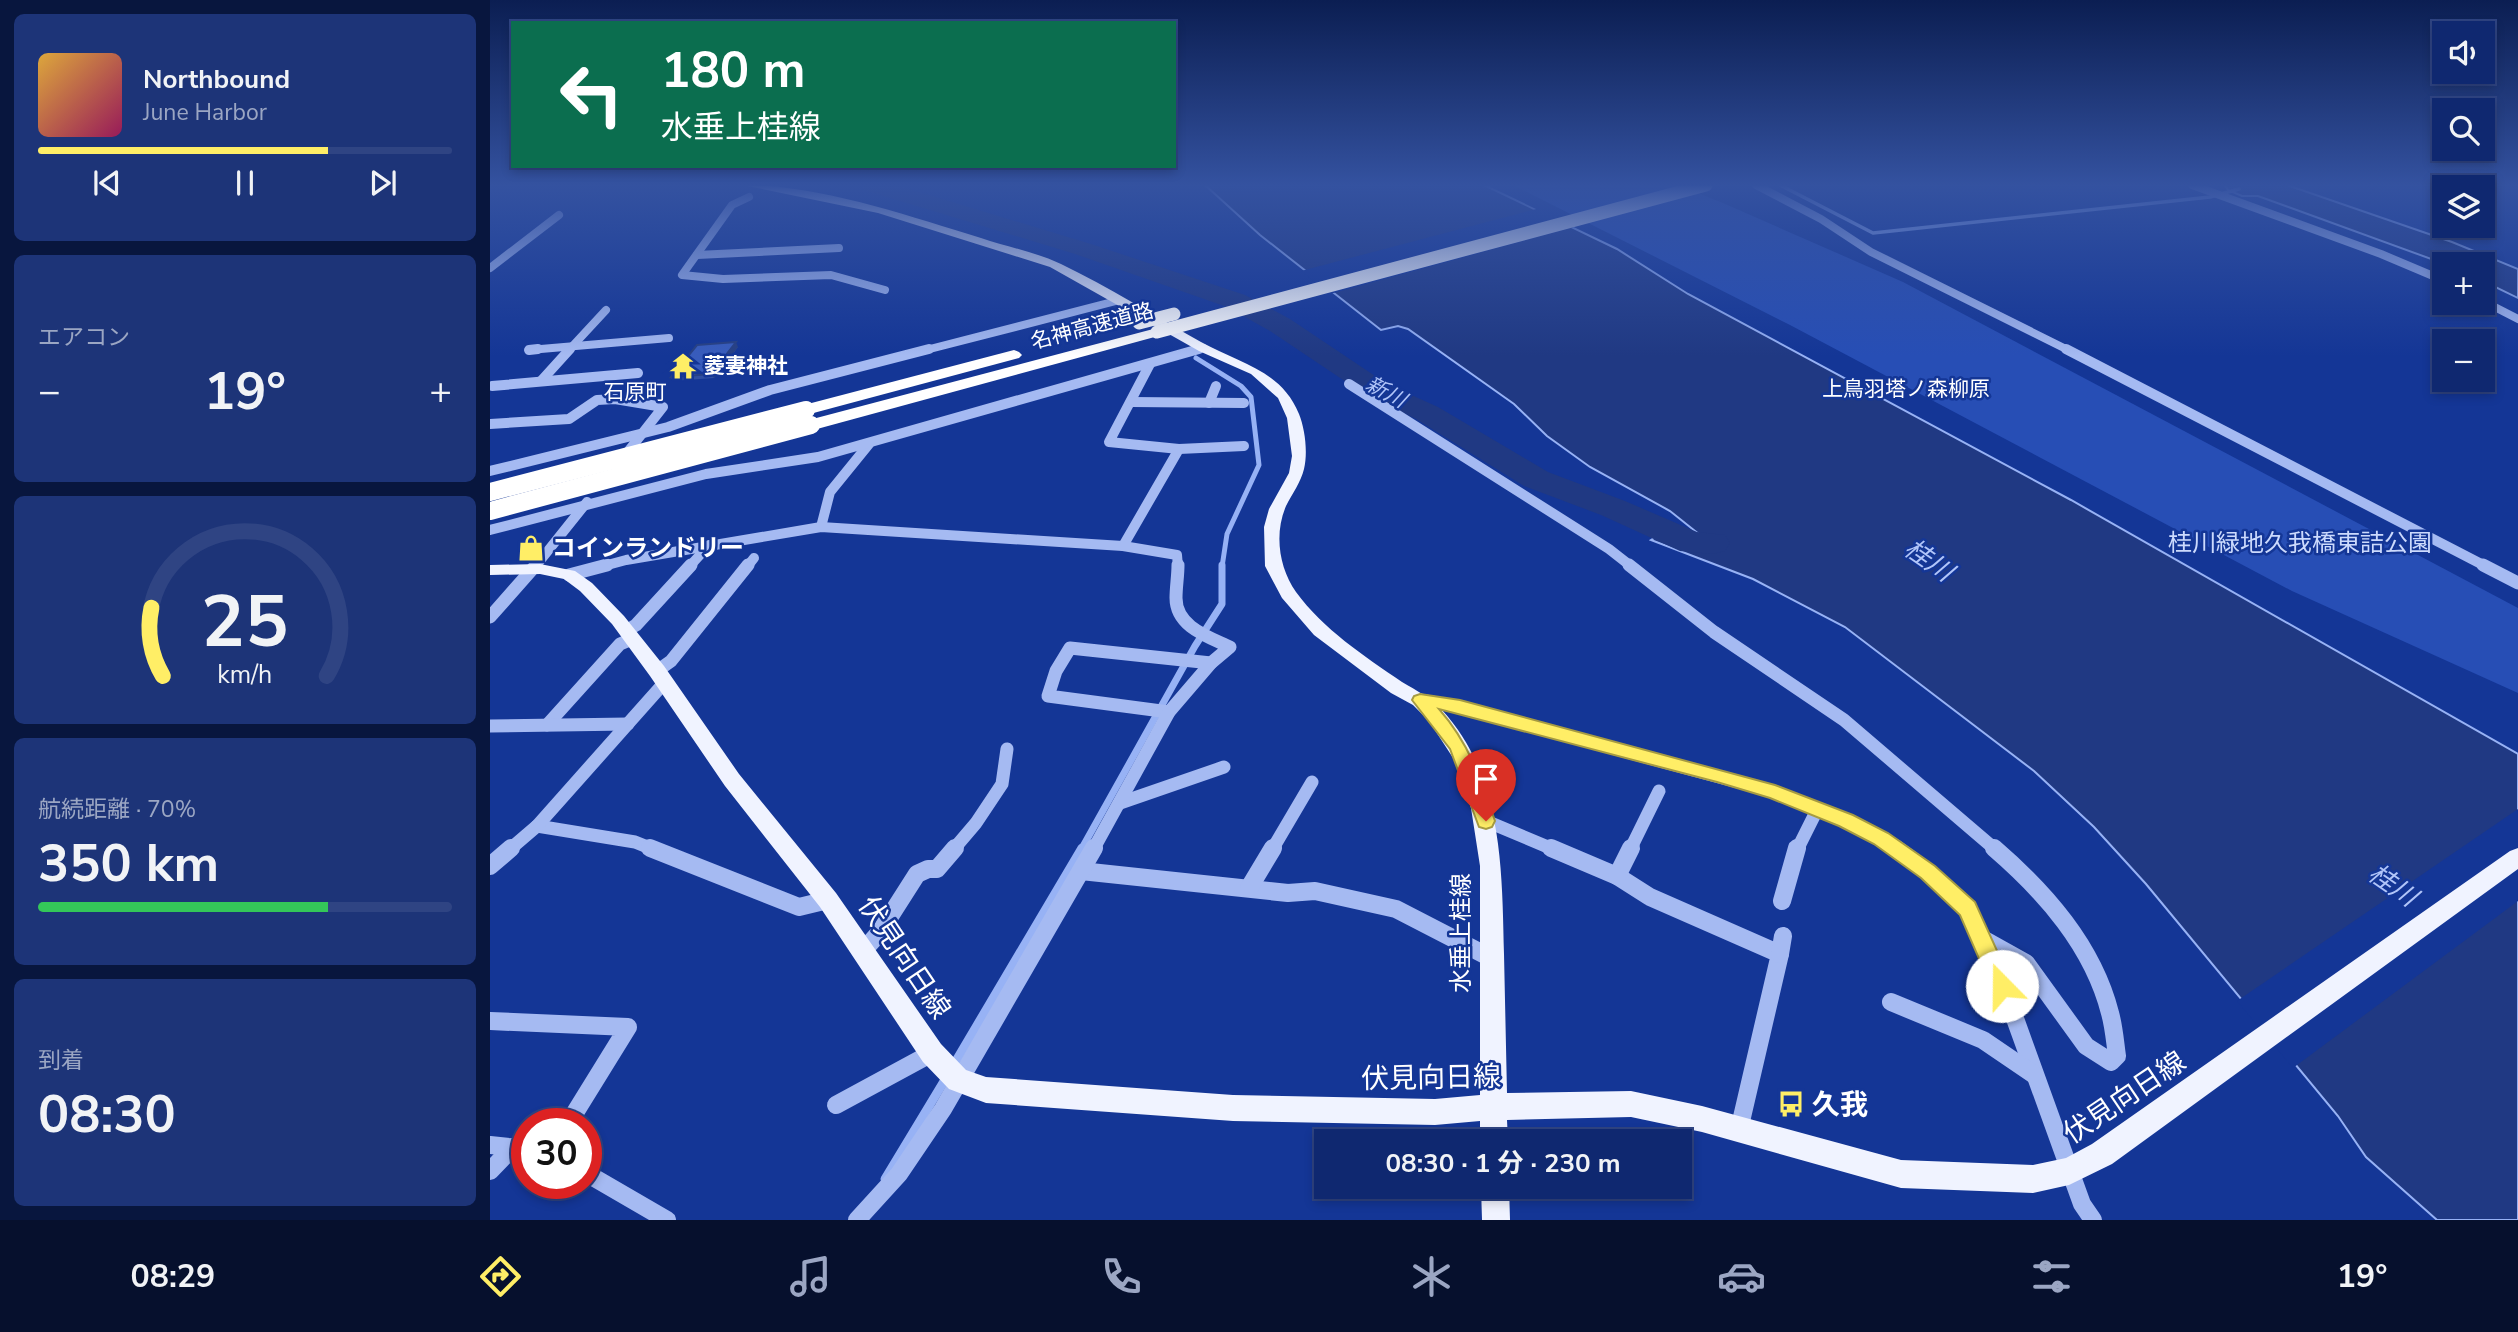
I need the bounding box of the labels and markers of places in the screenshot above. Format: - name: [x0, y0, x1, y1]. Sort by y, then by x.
- temple icon: 菱妻神社: [668, 351, 698, 381]
- place label: 菱妻神社: [704, 352, 788, 380]
- place label: コインランドリー: [552, 532, 744, 564]
- shop icon: コインランドリー: [516, 533, 546, 563]
- pin: [1456, 749, 1516, 821]
- place label: 久我: [1812, 1086, 1868, 1124]
- bus stop icon: 久我: [1776, 1089, 1806, 1119]

